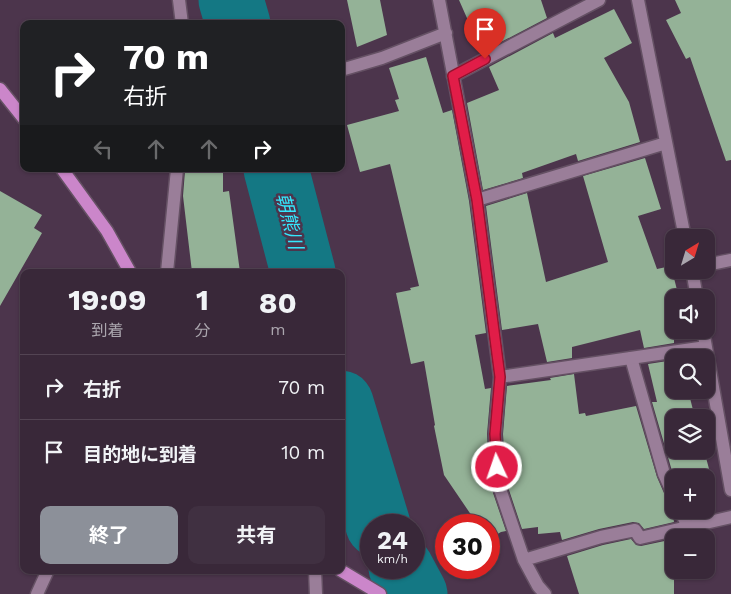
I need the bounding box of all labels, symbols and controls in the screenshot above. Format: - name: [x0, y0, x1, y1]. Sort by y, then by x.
- pin: [464, 8, 506, 59]
- icon: arrive: [471, 15, 499, 43]
- text: 70 m: [123, 36, 209, 78]
- icon: right: [40, 40, 105, 105]
- text: 右折: [123, 84, 167, 109]
- icon: left: [89, 135, 117, 163]
- icon: ahead: [142, 135, 170, 163]
- icon: ahead: [195, 135, 223, 163]
- icon: right: [248, 135, 276, 163]
- water label: 朝熊川: [271, 191, 308, 253]
- north arrow: [665, 229, 715, 279]
- map controls: [665, 229, 715, 579]
- text: 19:09: [68, 282, 146, 317]
- text: 1: [196, 282, 209, 317]
- text: 80: [259, 285, 297, 320]
- button: sound: [665, 289, 715, 339]
- text: m: [270, 320, 285, 339]
- text: 到着: [91, 321, 123, 340]
- text: 分: [195, 321, 211, 340]
- button: search: [665, 349, 715, 399]
- icon: right: [40, 373, 68, 401]
- text: 70 m: [278, 376, 325, 399]
- text: 右折: [83, 378, 121, 401]
- button: layers: [665, 409, 715, 459]
- icon: arrive: [40, 438, 68, 466]
- position arrow: [470, 440, 522, 492]
- text: 10 m: [281, 441, 325, 464]
- text: 目的地に到着: [83, 443, 197, 466]
- button: +: [665, 469, 715, 519]
- button: 終了: [40, 506, 178, 564]
- button: 共有: [188, 506, 325, 564]
- speed limit sign: 30: [435, 514, 500, 579]
- text: 24: [377, 526, 408, 555]
- button: −: [665, 529, 715, 579]
- text: km/h: [377, 552, 408, 566]

